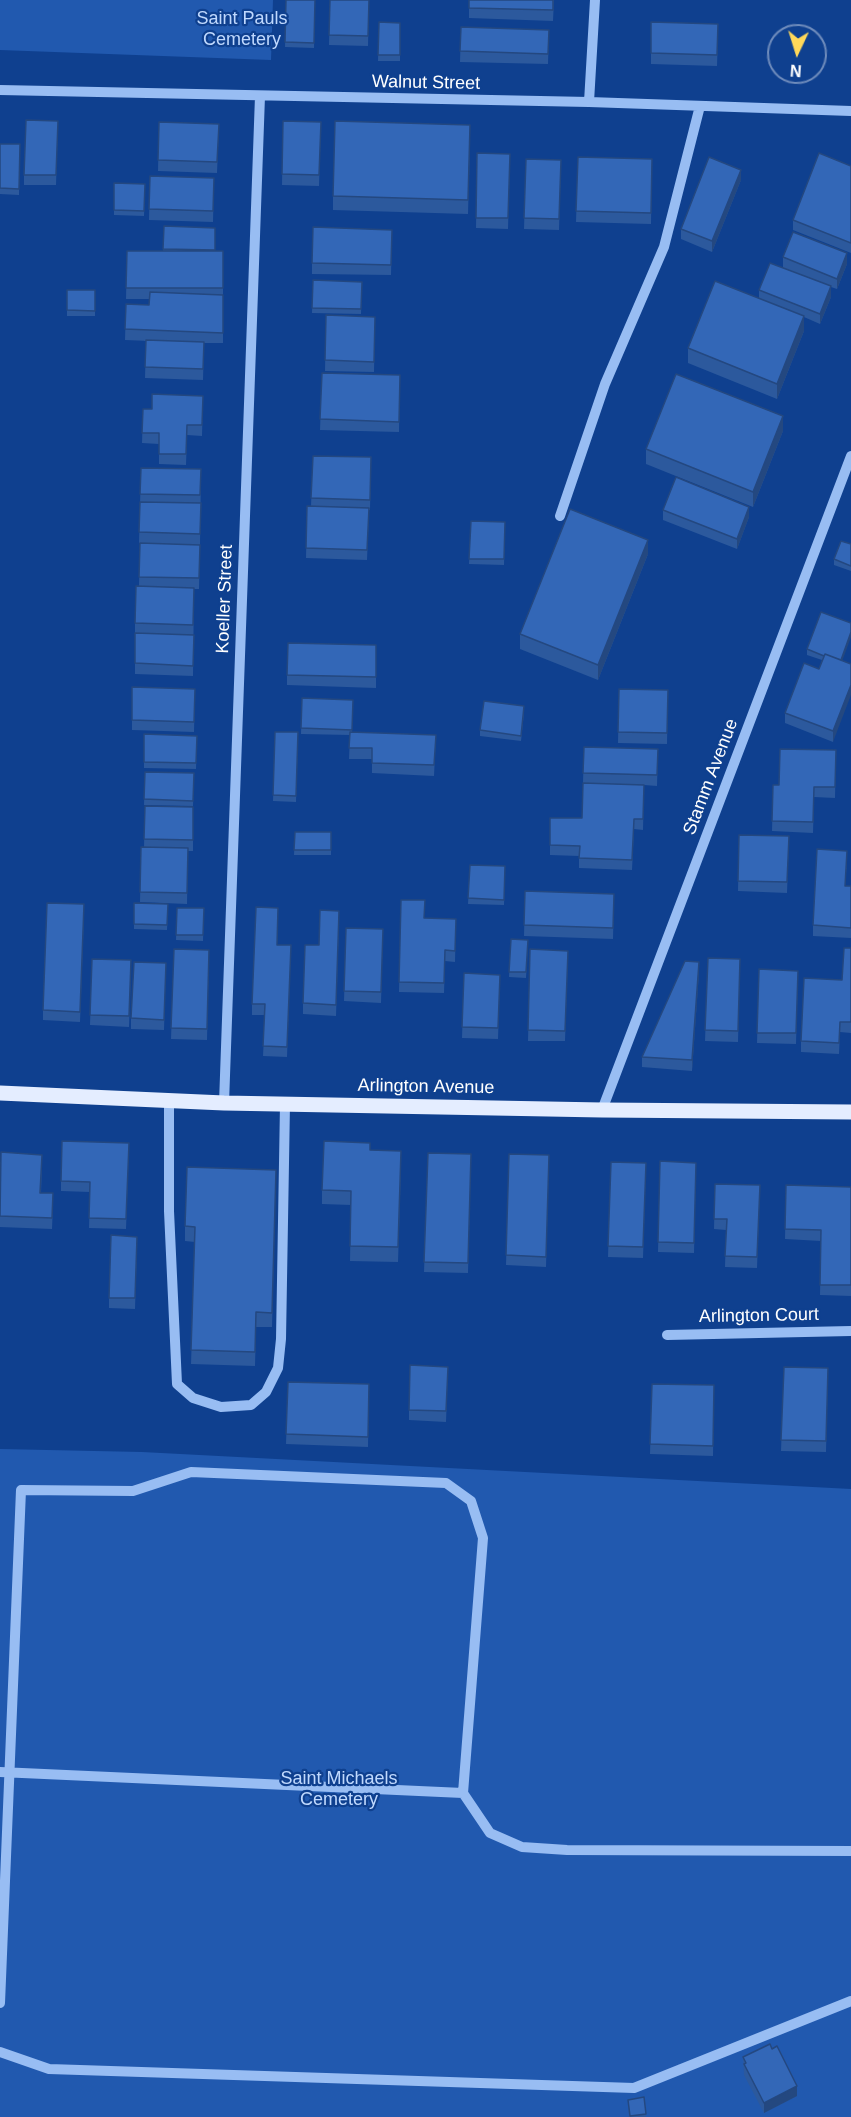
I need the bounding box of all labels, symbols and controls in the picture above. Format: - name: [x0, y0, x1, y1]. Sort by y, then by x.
- park label: Saint Pauls Cemetery: [196, 8, 288, 50]
- north arrow: [767, 24, 827, 84]
- text: N: [789, 62, 802, 79]
- street label: Walnut Street: [372, 71, 480, 95]
- street label: Koeller Street: [212, 544, 238, 654]
- street label: Stamm Avenue: [679, 716, 743, 838]
- street label: Arlington Avenue: [357, 1075, 495, 1099]
- street label: Arlington Court: [699, 1304, 819, 1328]
- park label: Saint Michaels Cemetery: [280, 1768, 398, 1810]

